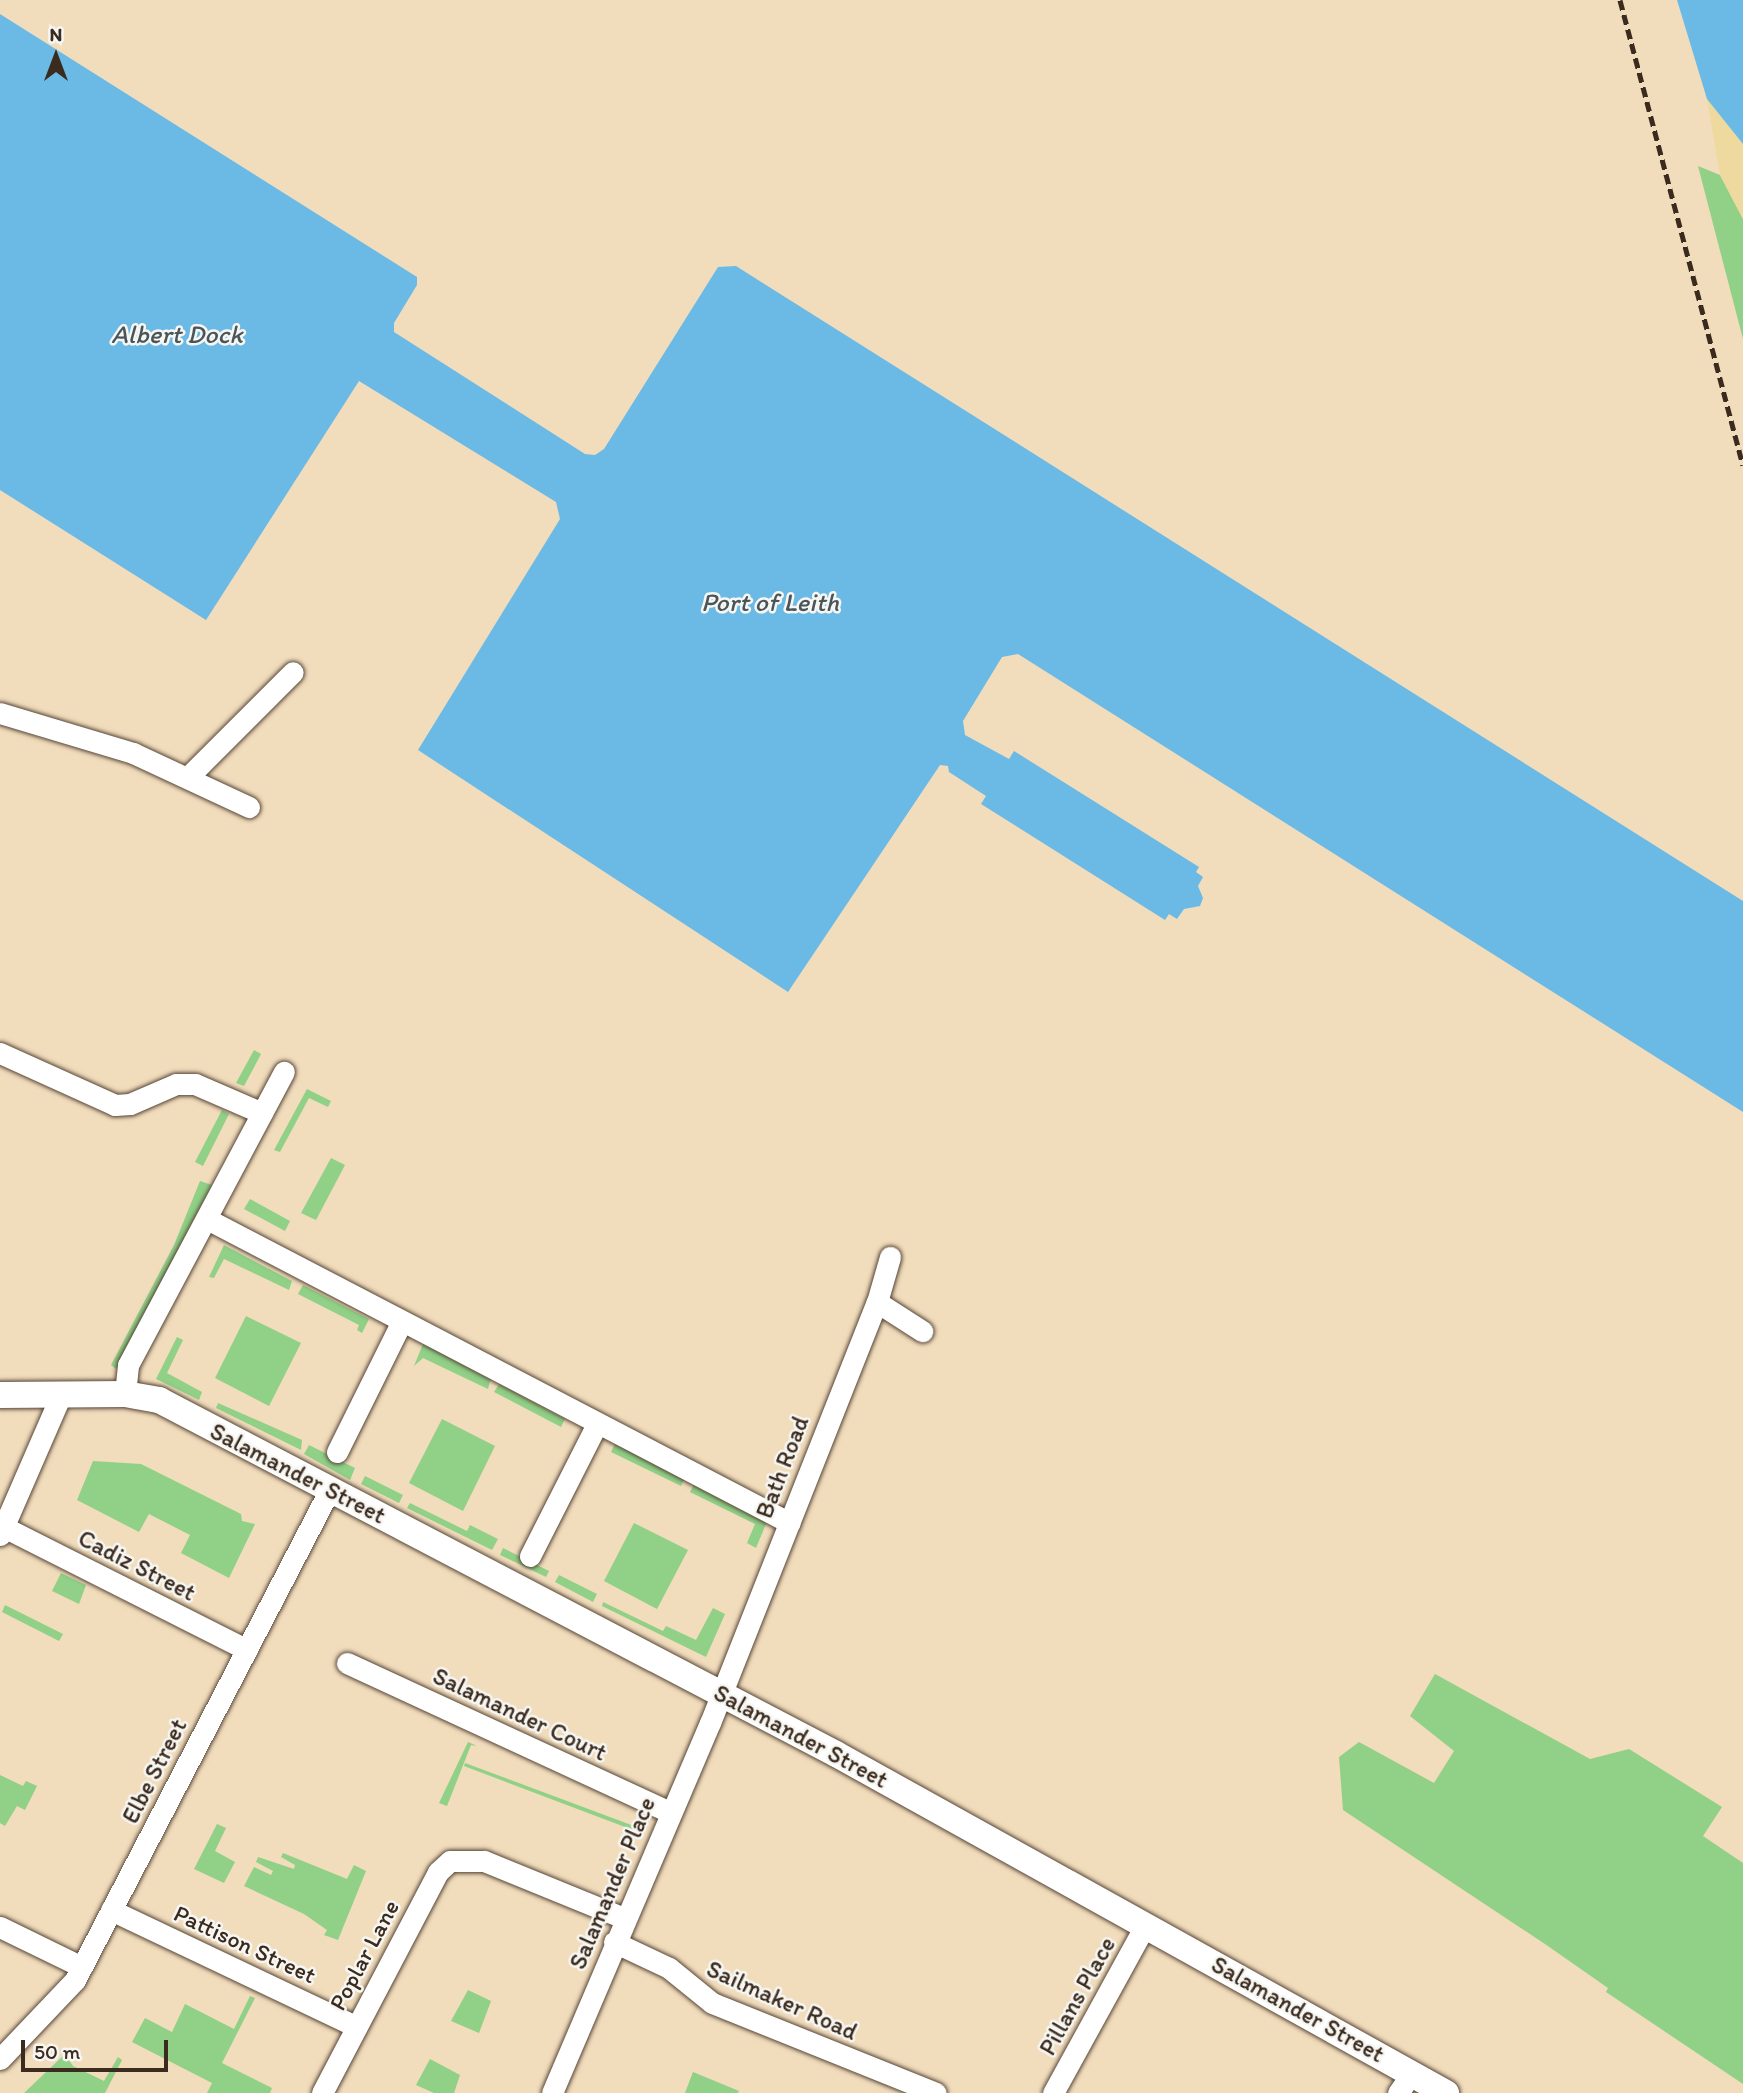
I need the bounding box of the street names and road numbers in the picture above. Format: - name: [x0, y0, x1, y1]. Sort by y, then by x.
- street label: Bath Road: [750, 1412, 814, 1522]
- street label: Salamander Street: [206, 1416, 390, 1530]
- street label: Cadiz Street: [74, 1523, 200, 1607]
- street label: Salamander Court: [429, 1661, 611, 1767]
- street label: Salamander Street: [709, 1678, 893, 1794]
- street label: Elbe Street: [116, 1714, 192, 1828]
- street label: Salamander Place: [563, 1793, 661, 1973]
- street label: Poplar Lane: [323, 1895, 405, 2015]
- street label: Pattison Street: [170, 1899, 320, 1989]
- street label: Pillans Place: [1033, 1932, 1121, 2060]
- street label: Salamander Street: [1207, 1950, 1389, 2068]
- street label: Sailmaker Road: [703, 1954, 861, 2046]

